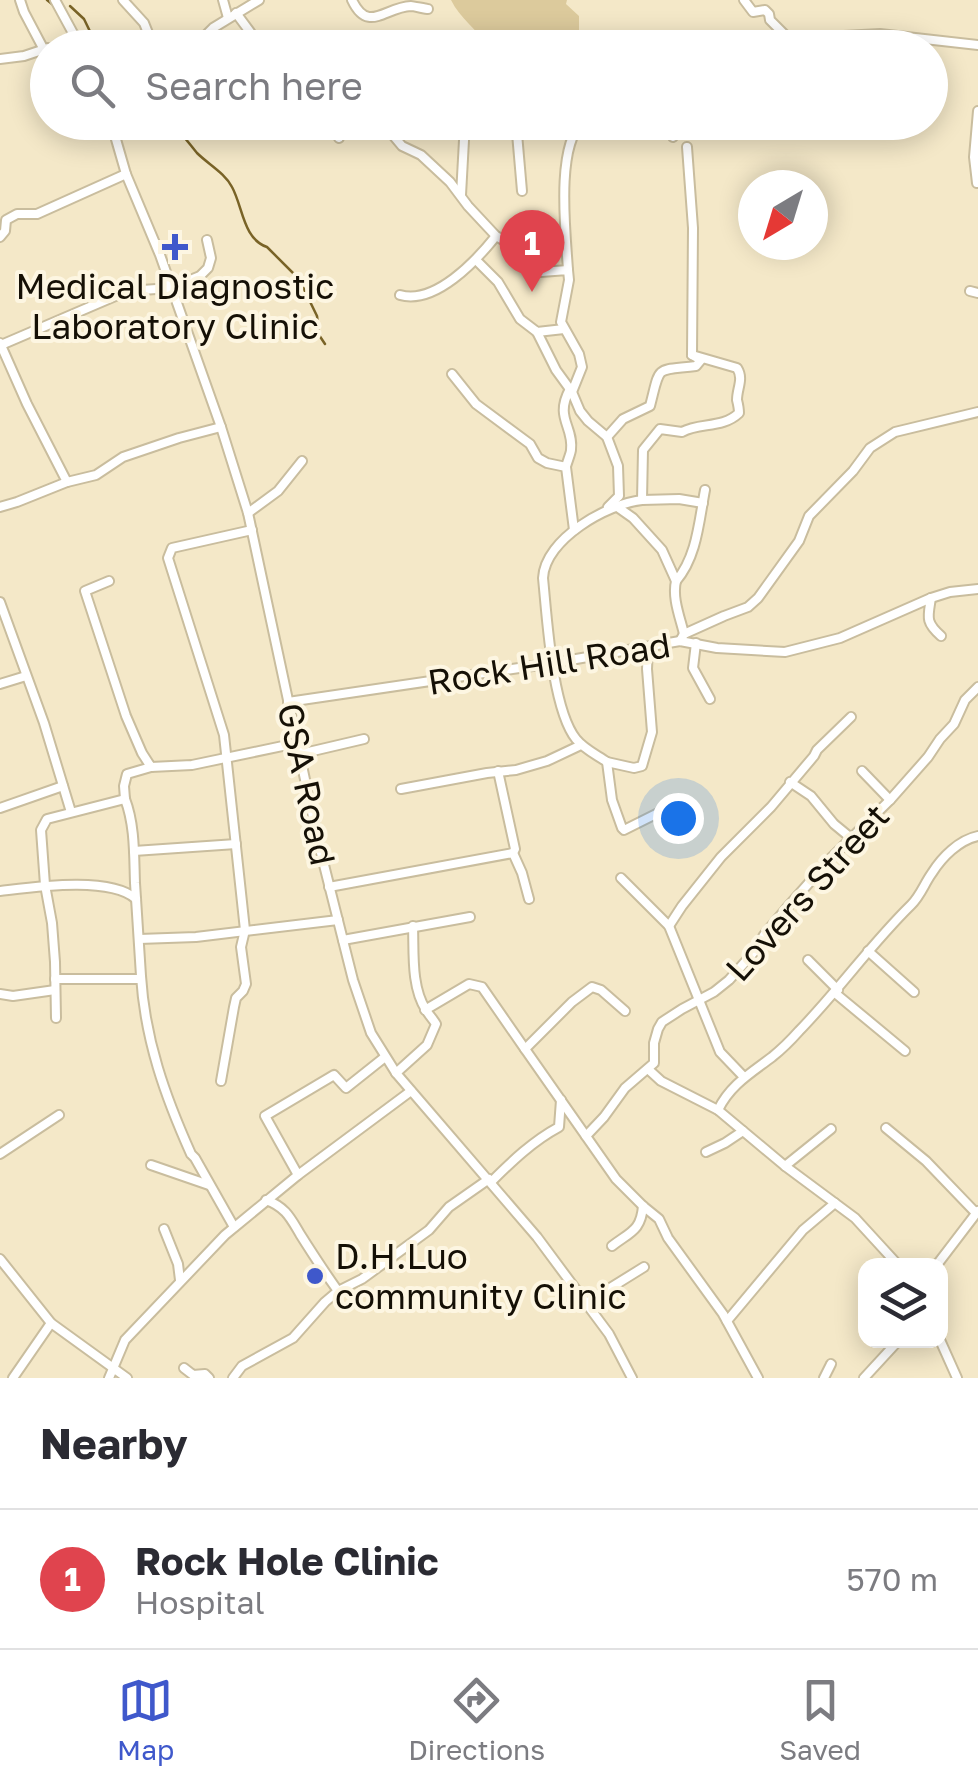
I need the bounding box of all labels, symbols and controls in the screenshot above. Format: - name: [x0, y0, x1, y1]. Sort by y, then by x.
- search box: [30, 30, 948, 140]
- icon: search: [65, 58, 120, 113]
- text: Search here: [145, 63, 363, 108]
- north arrow: [738, 170, 828, 260]
- pin: 1: [500, 210, 564, 292]
- marker: Medical Diagnostic Laboratory Clinic: [162, 234, 188, 260]
- place label: Medical Diagnostic Laboratory Clinic: [16, 265, 334, 347]
- street label: Rock Hill Road: [425, 623, 673, 703]
- street label: GSA Road: [269, 699, 345, 869]
- your location: [653, 793, 704, 844]
- street label: Lovers Street: [717, 795, 897, 989]
- place label: D.H.Luo community Clinic: [335, 1235, 627, 1317]
- map controls: [858, 1258, 948, 1348]
- button: layers: [858, 1258, 948, 1348]
- marker: D.H.Luo community Clinic: [304, 1265, 326, 1287]
- text: Nearby: [40, 1418, 188, 1468]
- text: Rock Hole Clinic: [135, 1538, 439, 1583]
- text: 1: [64, 1560, 81, 1598]
- text: 570 m: [846, 1560, 938, 1598]
- text: Hospital: [135, 1583, 265, 1621]
- tab: Map: [117, 1673, 174, 1766]
- tab: Directions: [408, 1673, 545, 1766]
- tab: Saved: [779, 1673, 861, 1766]

